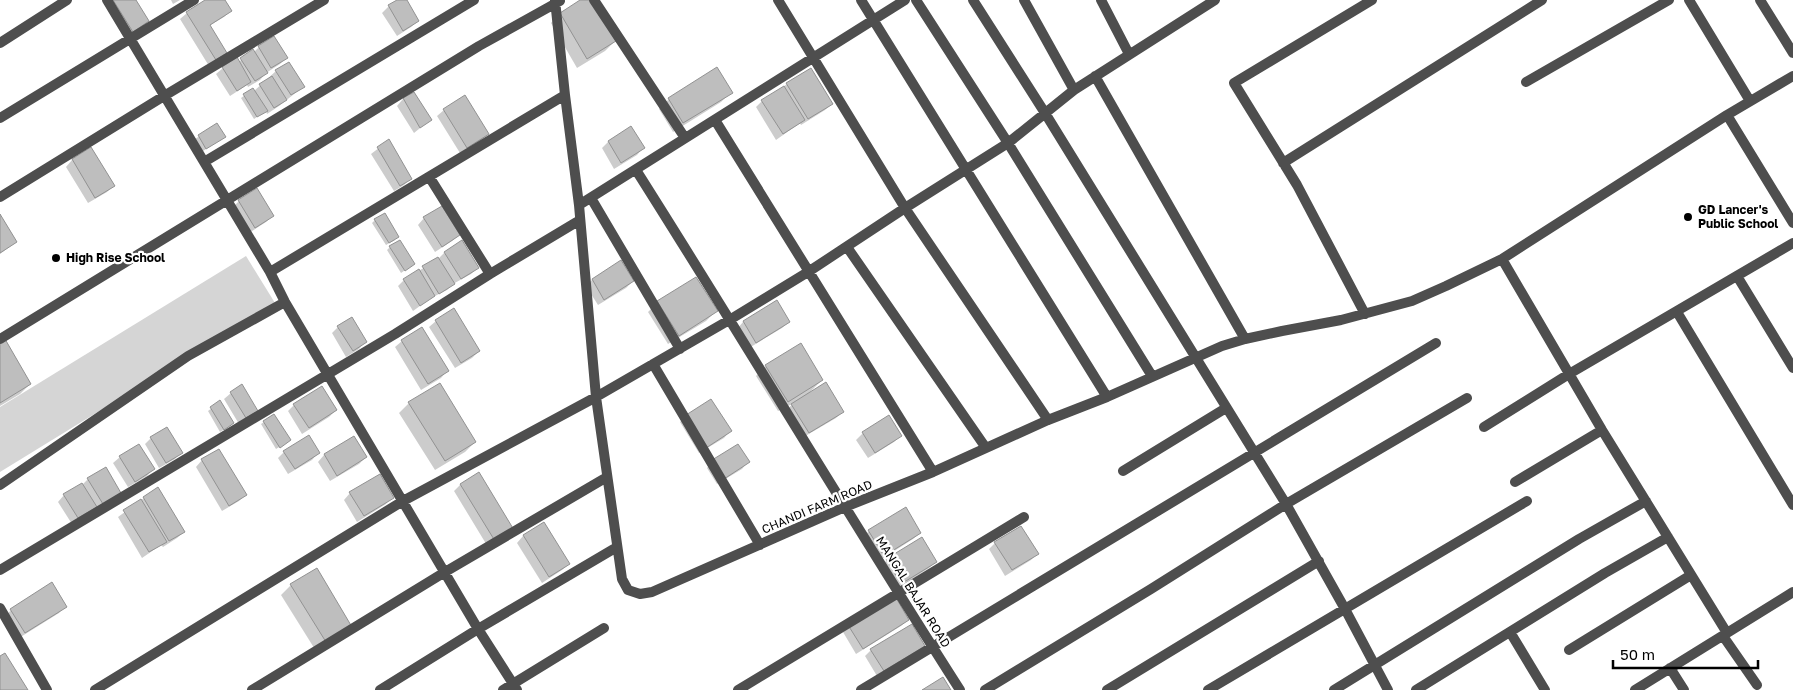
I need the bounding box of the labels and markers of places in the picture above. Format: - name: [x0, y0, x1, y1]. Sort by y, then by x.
- place label: GD Lancer's Public School: [1698, 202, 1778, 231]
- marker: GD Lancer's Public School: [1682, 211, 1694, 223]
- place label: High Rise School: [66, 250, 165, 265]
- marker: High Rise School: [50, 252, 62, 264]

